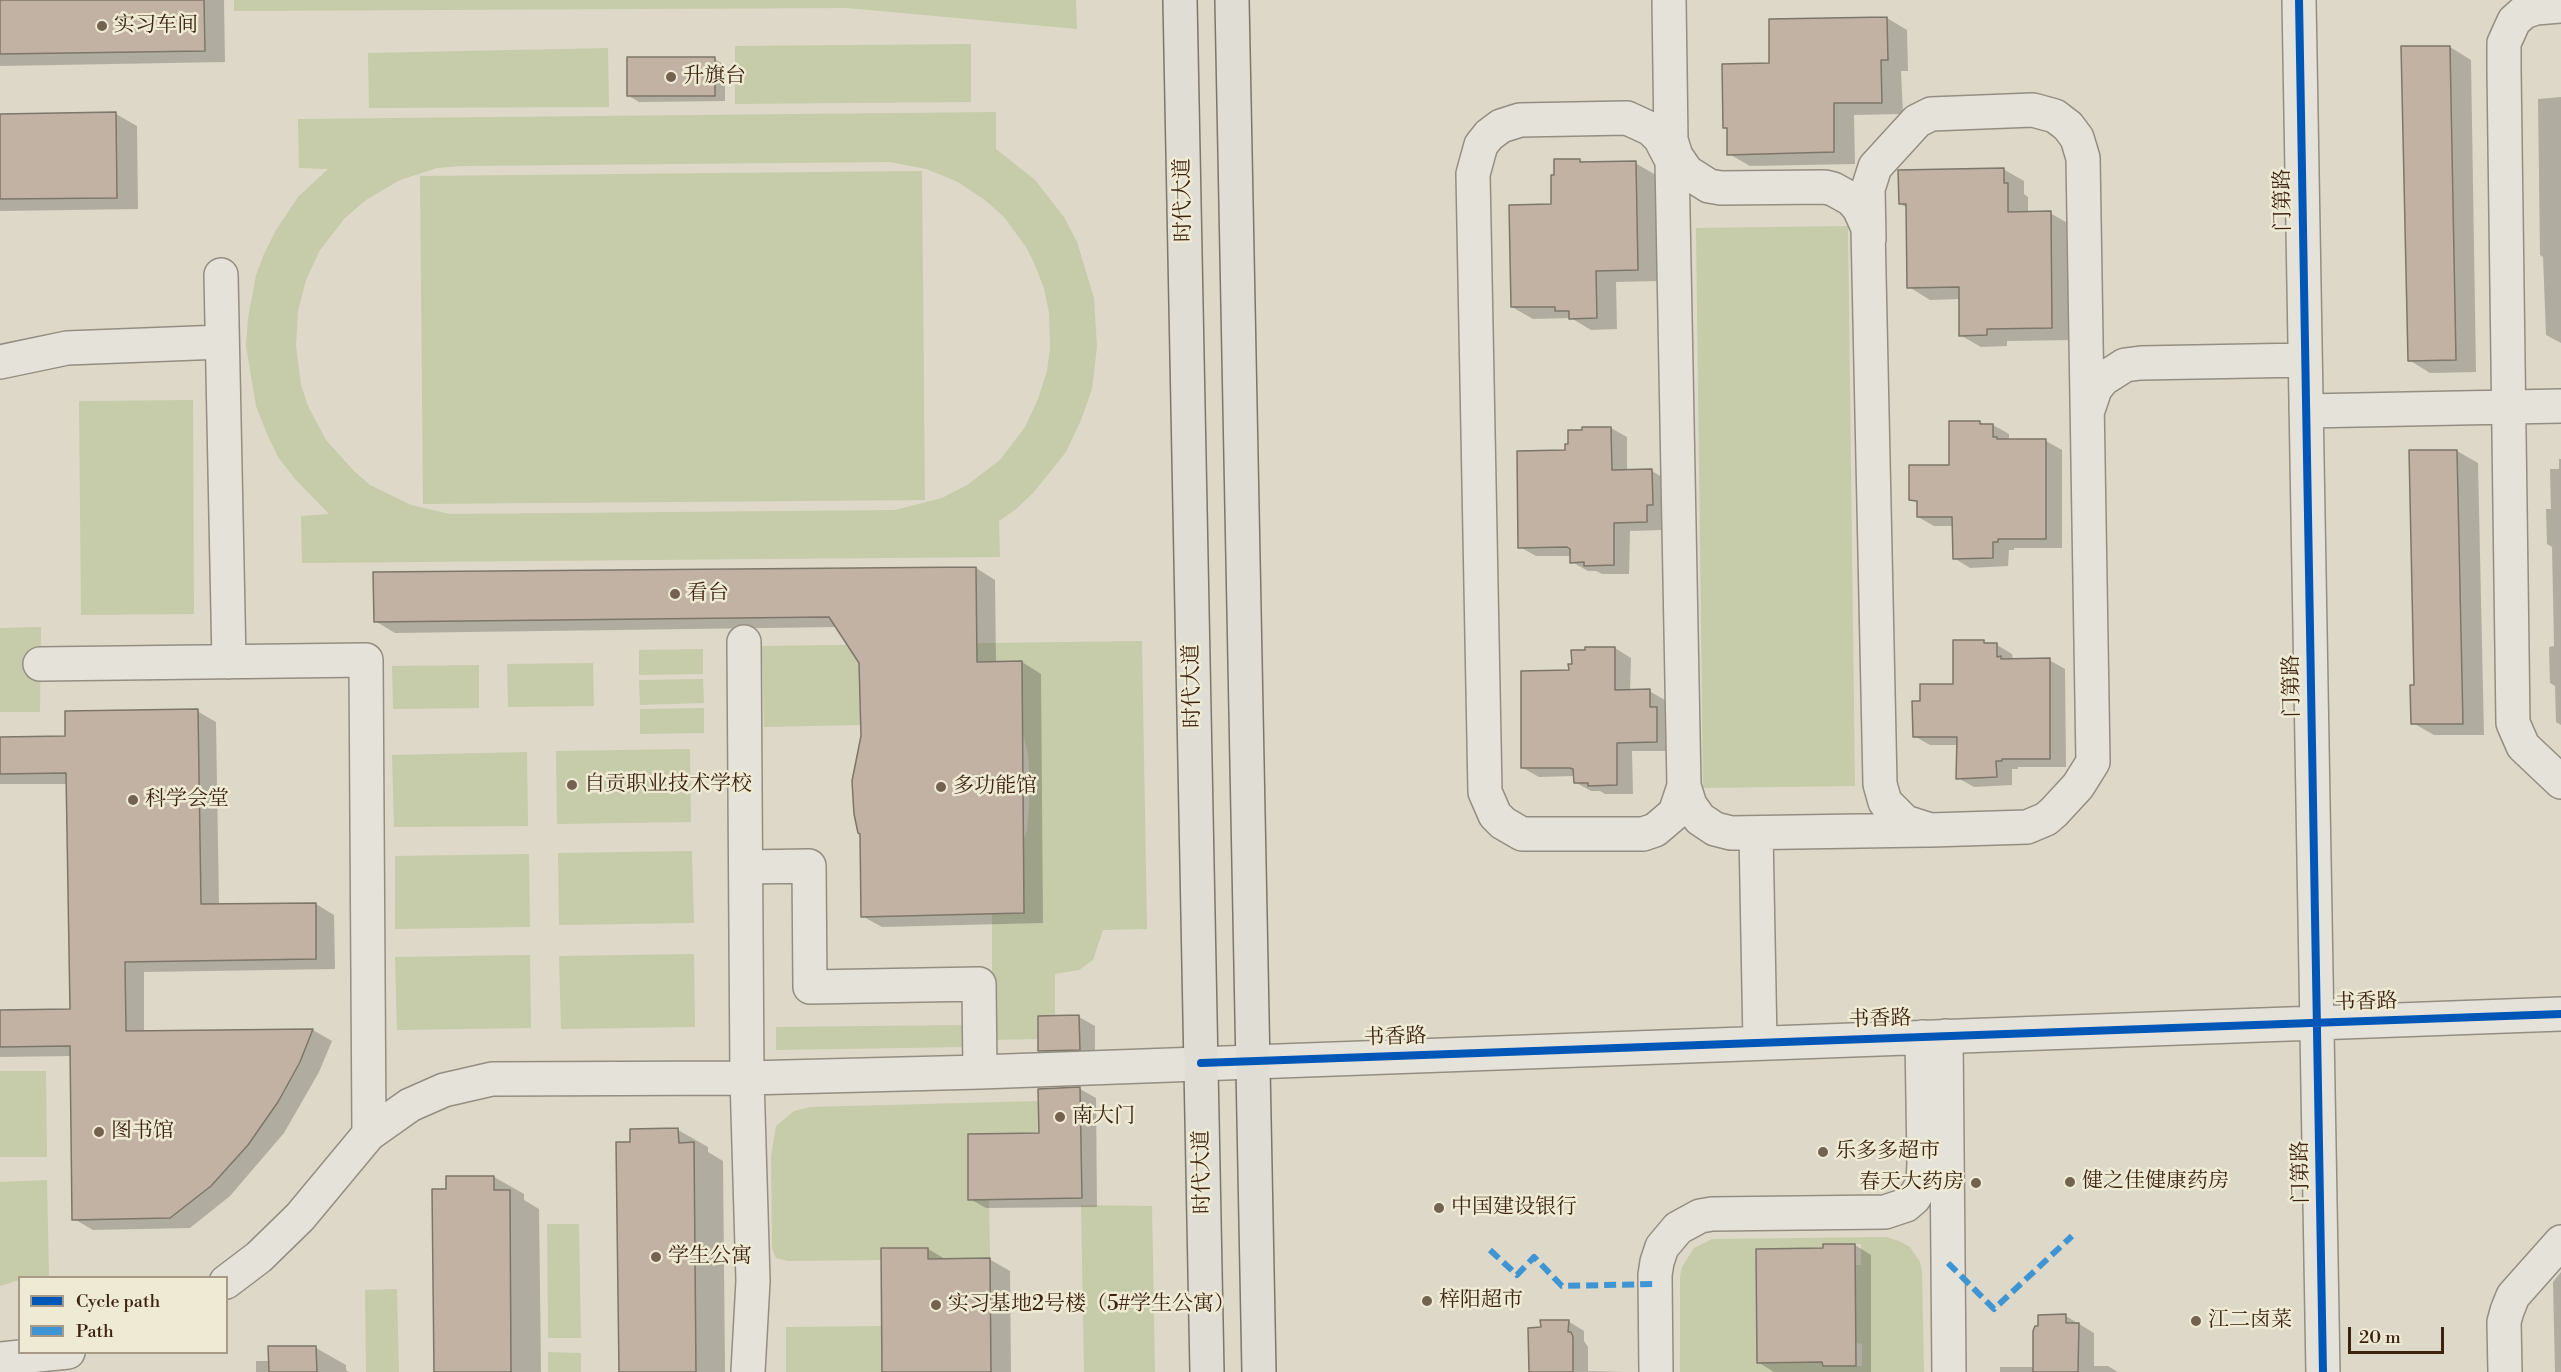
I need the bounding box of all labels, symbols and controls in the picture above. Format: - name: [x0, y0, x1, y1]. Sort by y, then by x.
- place label: 实习车间: [114, 13, 198, 39]
- marker: 实习车间: [95, 19, 109, 33]
- place label: 升旗台: [683, 64, 746, 90]
- marker: 升旗台: [664, 70, 678, 84]
- street label: 时代大道: [1171, 158, 1197, 242]
- street label: 门第路: [2271, 168, 2297, 232]
- place label: 看台: [687, 581, 729, 607]
- marker: 看台: [668, 587, 682, 601]
- street label: 时代大道: [1180, 644, 1206, 728]
- street label: 门第路: [2280, 654, 2306, 718]
- place label: 自贡职业技术学校: [584, 772, 752, 798]
- place label: 多功能馆: [953, 774, 1037, 800]
- marker: 自贡职业技术学校: [565, 778, 579, 792]
- marker: 多功能馆: [934, 780, 948, 794]
- place label: 科学会堂: [145, 787, 229, 813]
- marker: 科学会堂: [126, 793, 140, 807]
- street label: 书香路: [2334, 989, 2398, 1017]
- street label: 书香路: [1848, 1006, 1912, 1034]
- street label: 书香路: [1363, 1024, 1427, 1052]
- place label: 南大门: [1072, 1104, 1135, 1130]
- marker: 南大门: [1053, 1110, 1067, 1124]
- place label: 图书馆: [111, 1119, 174, 1145]
- marker: 图书馆: [92, 1125, 106, 1139]
- street label: 时代大道: [1190, 1130, 1216, 1214]
- place label: 乐多多超市: [1835, 1139, 1940, 1165]
- street label: 门第路: [2289, 1140, 2315, 1204]
- marker: 乐多多超市: [1816, 1145, 1830, 1159]
- place label: 健之佳健康药房: [2082, 1169, 2229, 1195]
- place label: 春天大药房: [1859, 1170, 1964, 1196]
- marker: 健之佳健康药房: [2063, 1175, 2077, 1189]
- marker: 春天大药房: [1969, 1176, 1983, 1190]
- place label: 中国建设银行: [1451, 1195, 1577, 1221]
- marker: 中国建设银行: [1432, 1201, 1446, 1215]
- place label: 学生公寓: [668, 1244, 752, 1270]
- marker: 学生公寓: [649, 1250, 663, 1264]
- legend: [18, 1276, 228, 1354]
- place label: 梓阳超市: [1439, 1288, 1523, 1314]
- text: Cycle path: [76, 1290, 160, 1313]
- place label: 实习基地2号楼（5#学生公寓）: [948, 1292, 1235, 1318]
- marker: 梓阳超市: [1420, 1294, 1434, 1308]
- marker: 实习基地2号楼（5#学生公寓）: [929, 1298, 943, 1312]
- place label: 江二卤菜: [2208, 1308, 2292, 1334]
- marker: 江二卤菜: [2189, 1314, 2203, 1328]
- scale bar: [2351, 1315, 2447, 1353]
- text: Path: [76, 1320, 114, 1343]
- text: 20 m: [2359, 1326, 2401, 1349]

